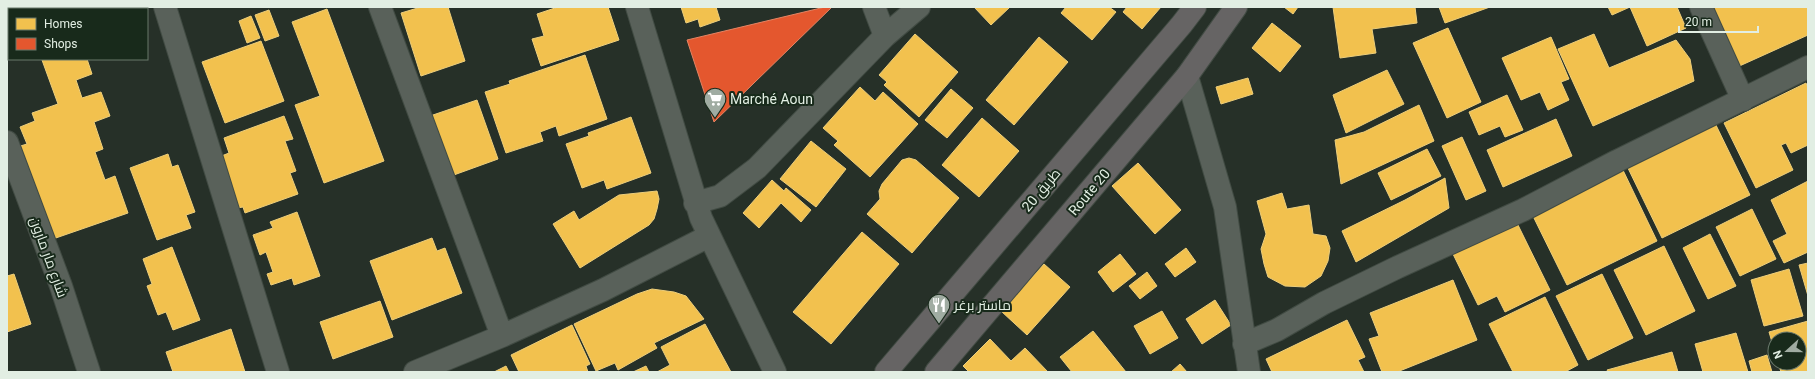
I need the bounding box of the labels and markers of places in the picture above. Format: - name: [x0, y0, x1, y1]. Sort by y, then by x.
- supermarket icon: Marché Aoun: [702, 86, 728, 119]
- place label: Marché Aoun: [730, 91, 813, 107]
- restaurant icon: ماستر برغر: [926, 292, 952, 325]
- place label: ماستر برغر: [953, 297, 1011, 313]

